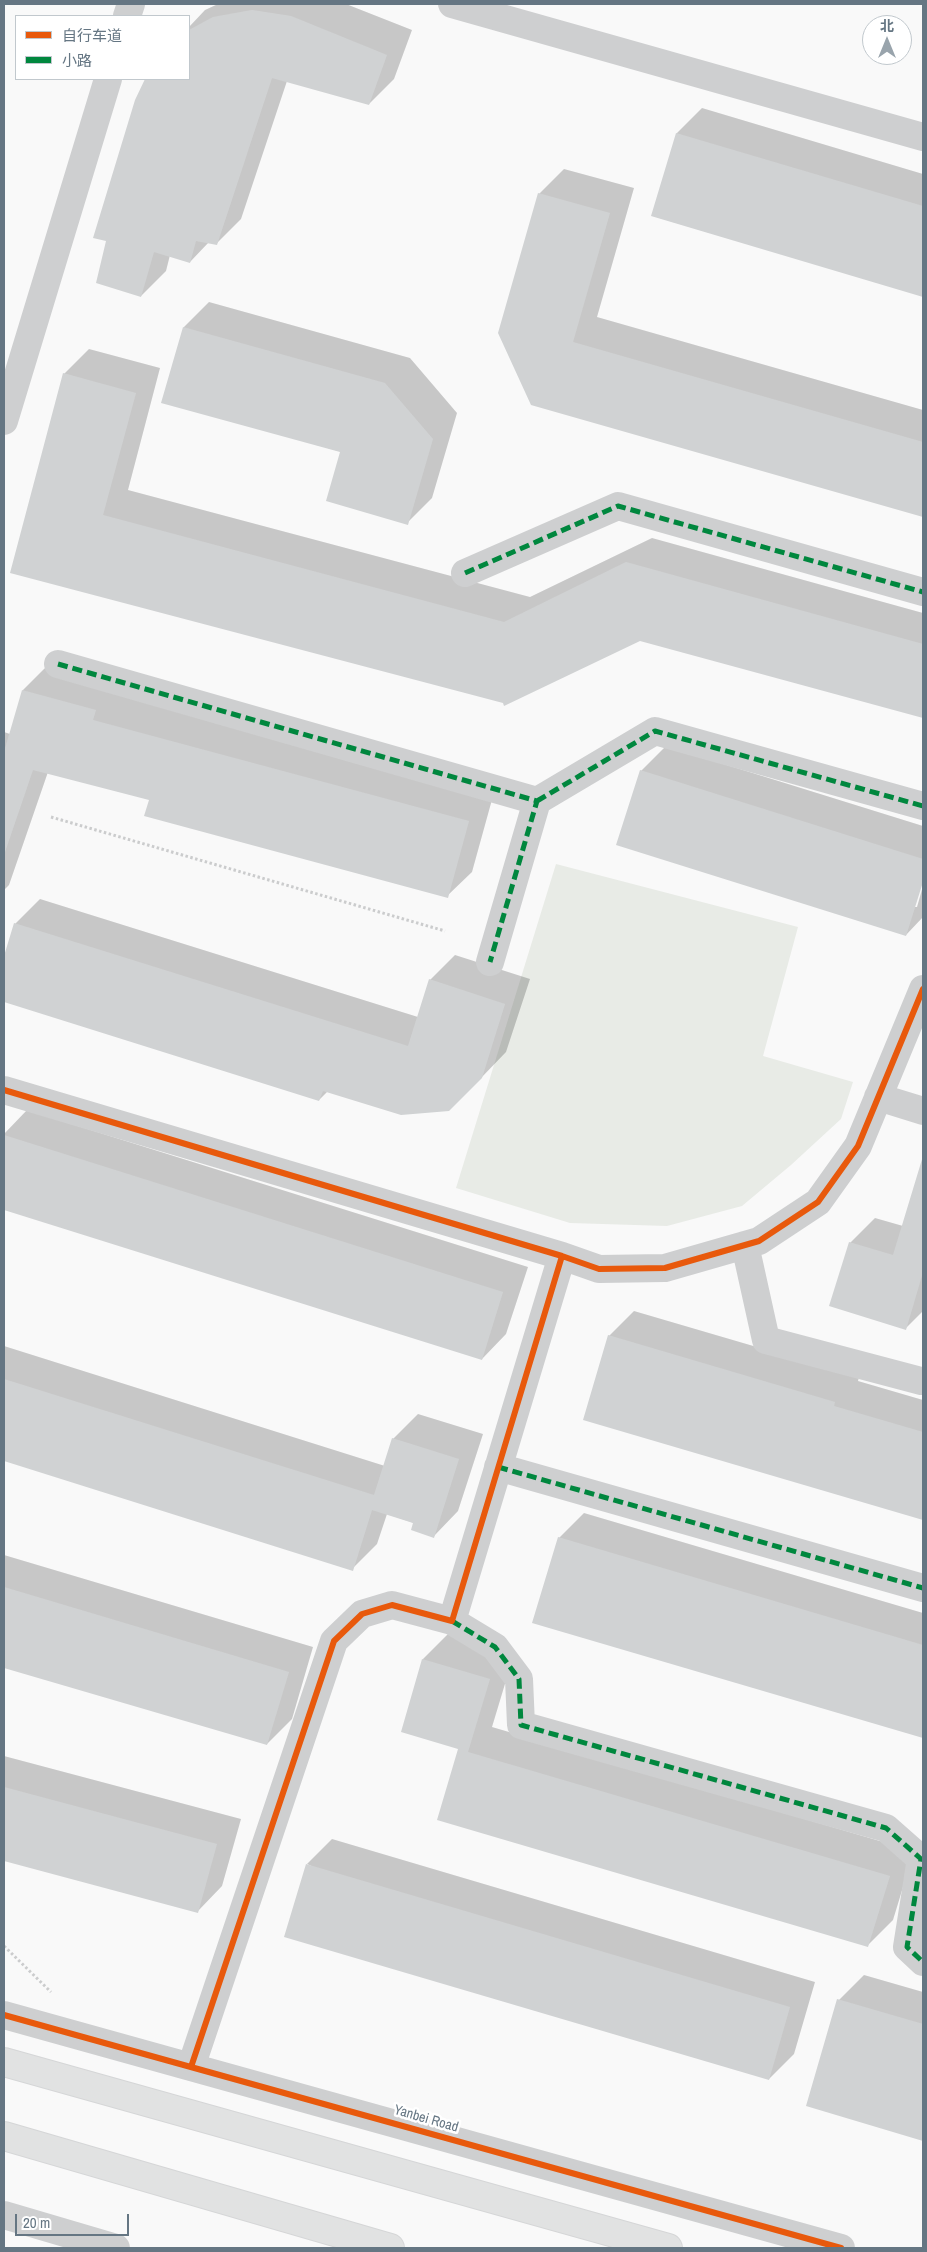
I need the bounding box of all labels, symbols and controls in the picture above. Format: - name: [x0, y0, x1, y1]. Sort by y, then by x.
- legend: [15, 15, 190, 80]
- north arrow: [862, 15, 912, 65]
- text: 北: [880, 17, 894, 35]
- text: 自行车道: [62, 25, 122, 46]
- text: 小路: [62, 50, 92, 71]
- street label: Yanbei Road: [392, 2102, 460, 2136]
- scale bar: [18, 2204, 131, 2236]
- text: 20 m: [23, 2212, 50, 2233]

